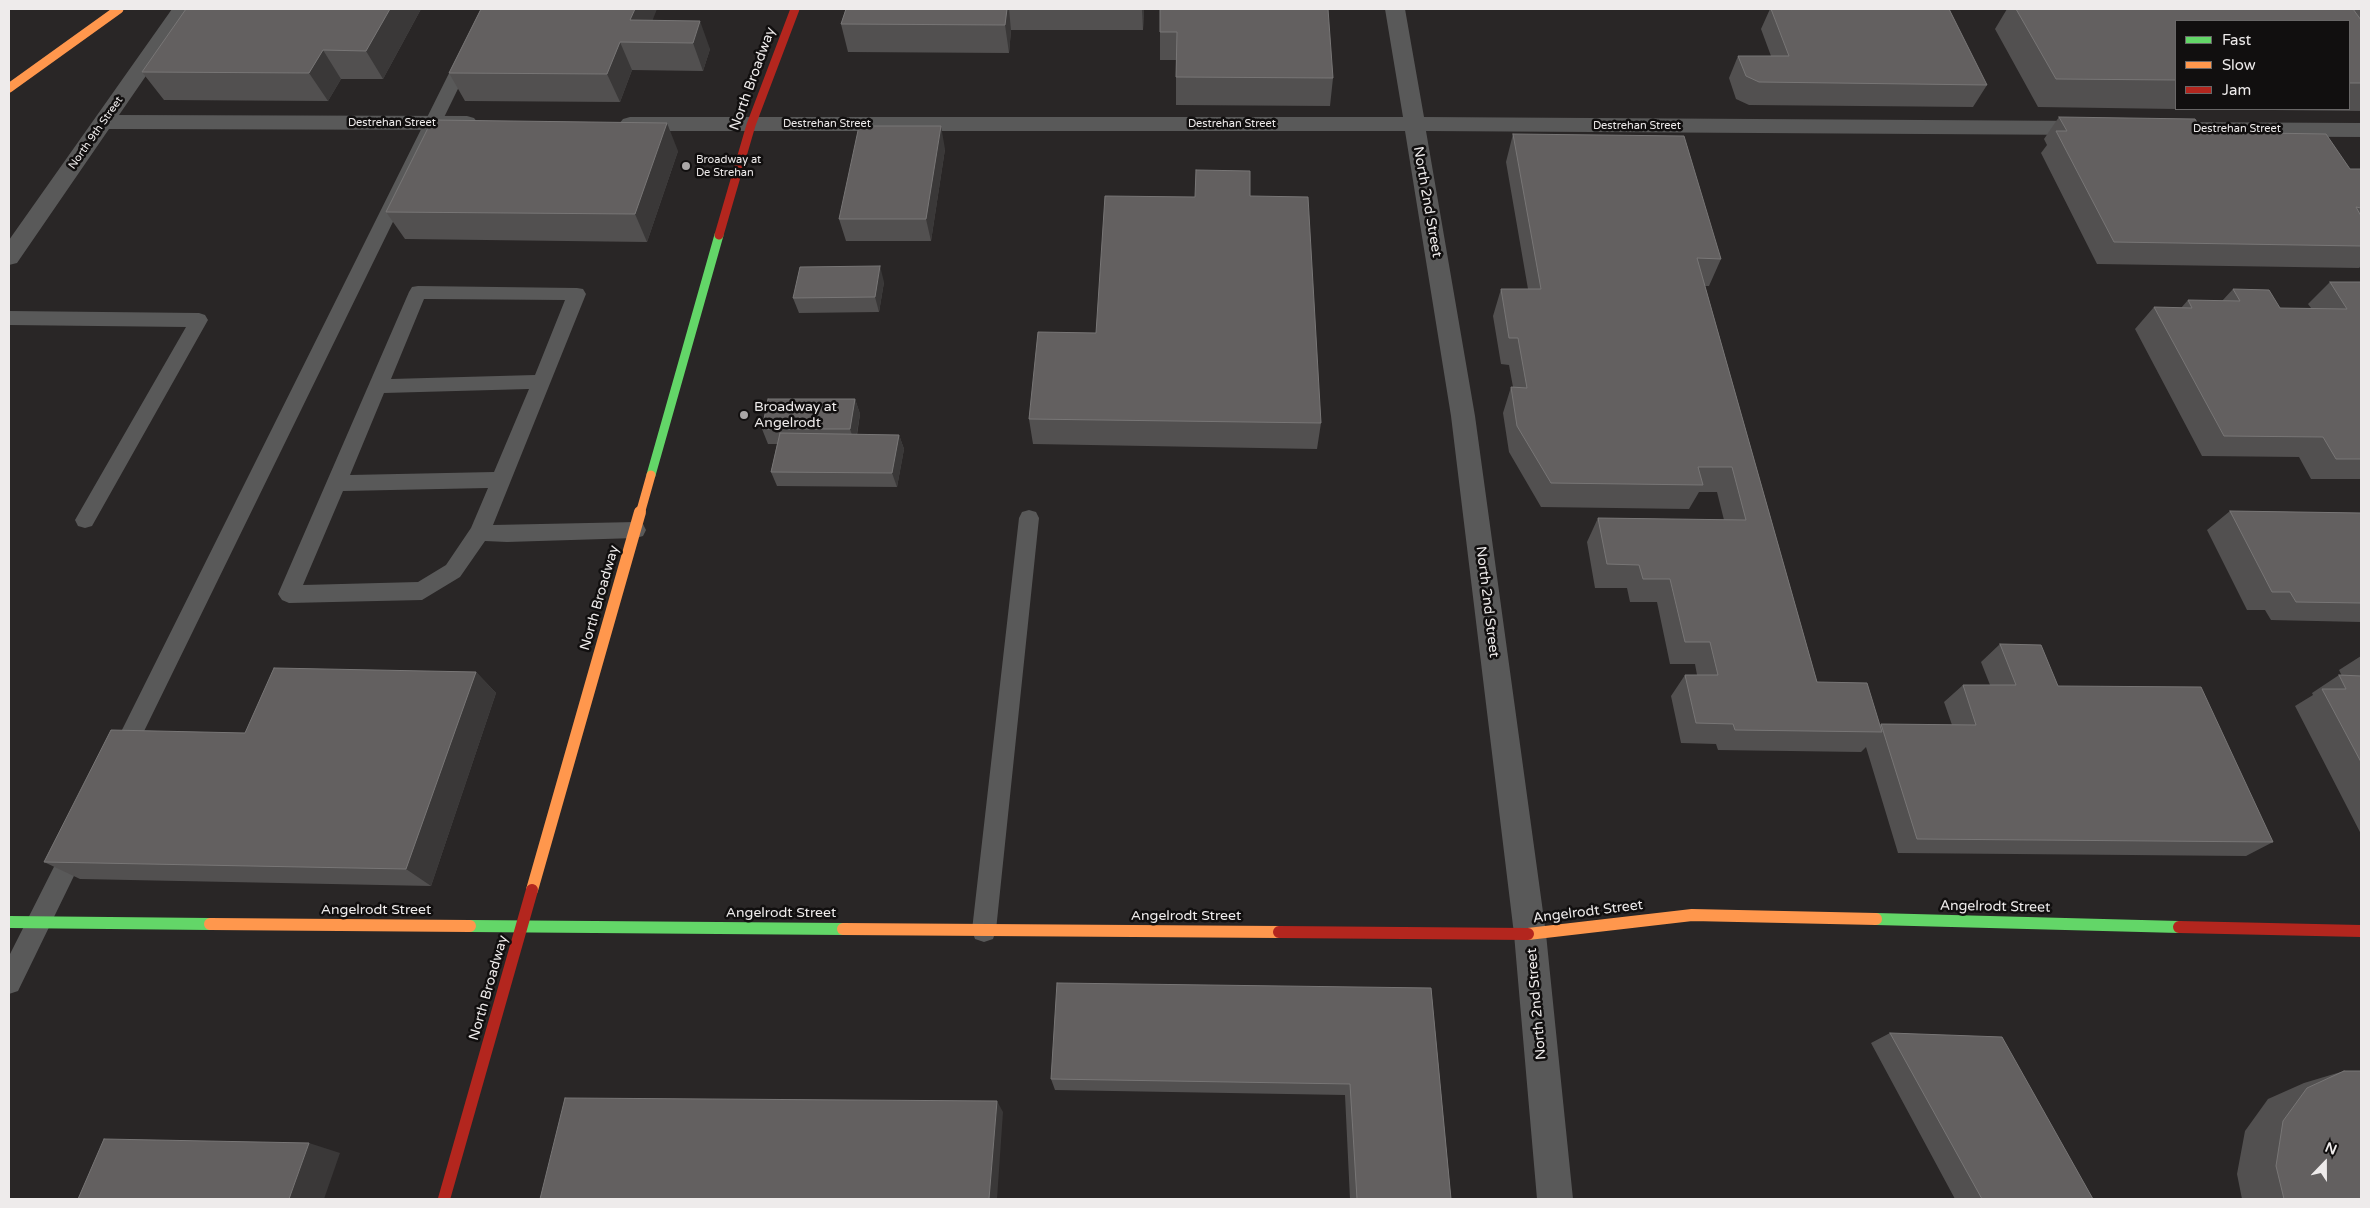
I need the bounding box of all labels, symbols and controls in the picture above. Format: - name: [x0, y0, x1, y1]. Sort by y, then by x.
- legend: [2175, 20, 2350, 110]
- street label: North Broadway: [727, 25, 779, 133]
- text: Fast: [2222, 31, 2251, 49]
- text: Slow: [2222, 56, 2256, 74]
- text: Jam: [2222, 81, 2251, 99]
- street label: North 9th Street: [66, 94, 126, 172]
- street label: Destrehan Street: [348, 116, 436, 130]
- street label: Destrehan Street: [783, 117, 871, 131]
- street label: Destrehan Street: [1188, 117, 1276, 131]
- street label: Destrehan Street: [1593, 119, 1681, 133]
- street label: Destrehan Street: [2193, 122, 2281, 136]
- street label: North 2nd Street: [1409, 145, 1445, 259]
- place label: Broadway at De Strehan: [696, 153, 761, 179]
- marker: Broadway at De Strehan: [680, 160, 692, 172]
- place label: Broadway at Angelrodt: [754, 399, 837, 432]
- marker: Broadway at Angelrodt: [738, 409, 750, 421]
- street label: North Broadway: [577, 543, 623, 653]
- street label: North 2nd Street: [1472, 545, 1502, 659]
- street label: Angelrodt Street: [1532, 897, 1644, 927]
- street label: Angelrodt Street: [1940, 898, 2050, 916]
- street label: Angelrodt Street: [321, 902, 431, 918]
- street label: Angelrodt Street: [726, 905, 836, 921]
- street label: Angelrodt Street: [1131, 908, 1241, 924]
- street label: North Broadway: [466, 933, 512, 1043]
- street label: North 2nd Street: [1524, 947, 1550, 1061]
- north arrow: [2300, 1138, 2350, 1188]
- text: N: [2322, 1139, 2339, 1159]

